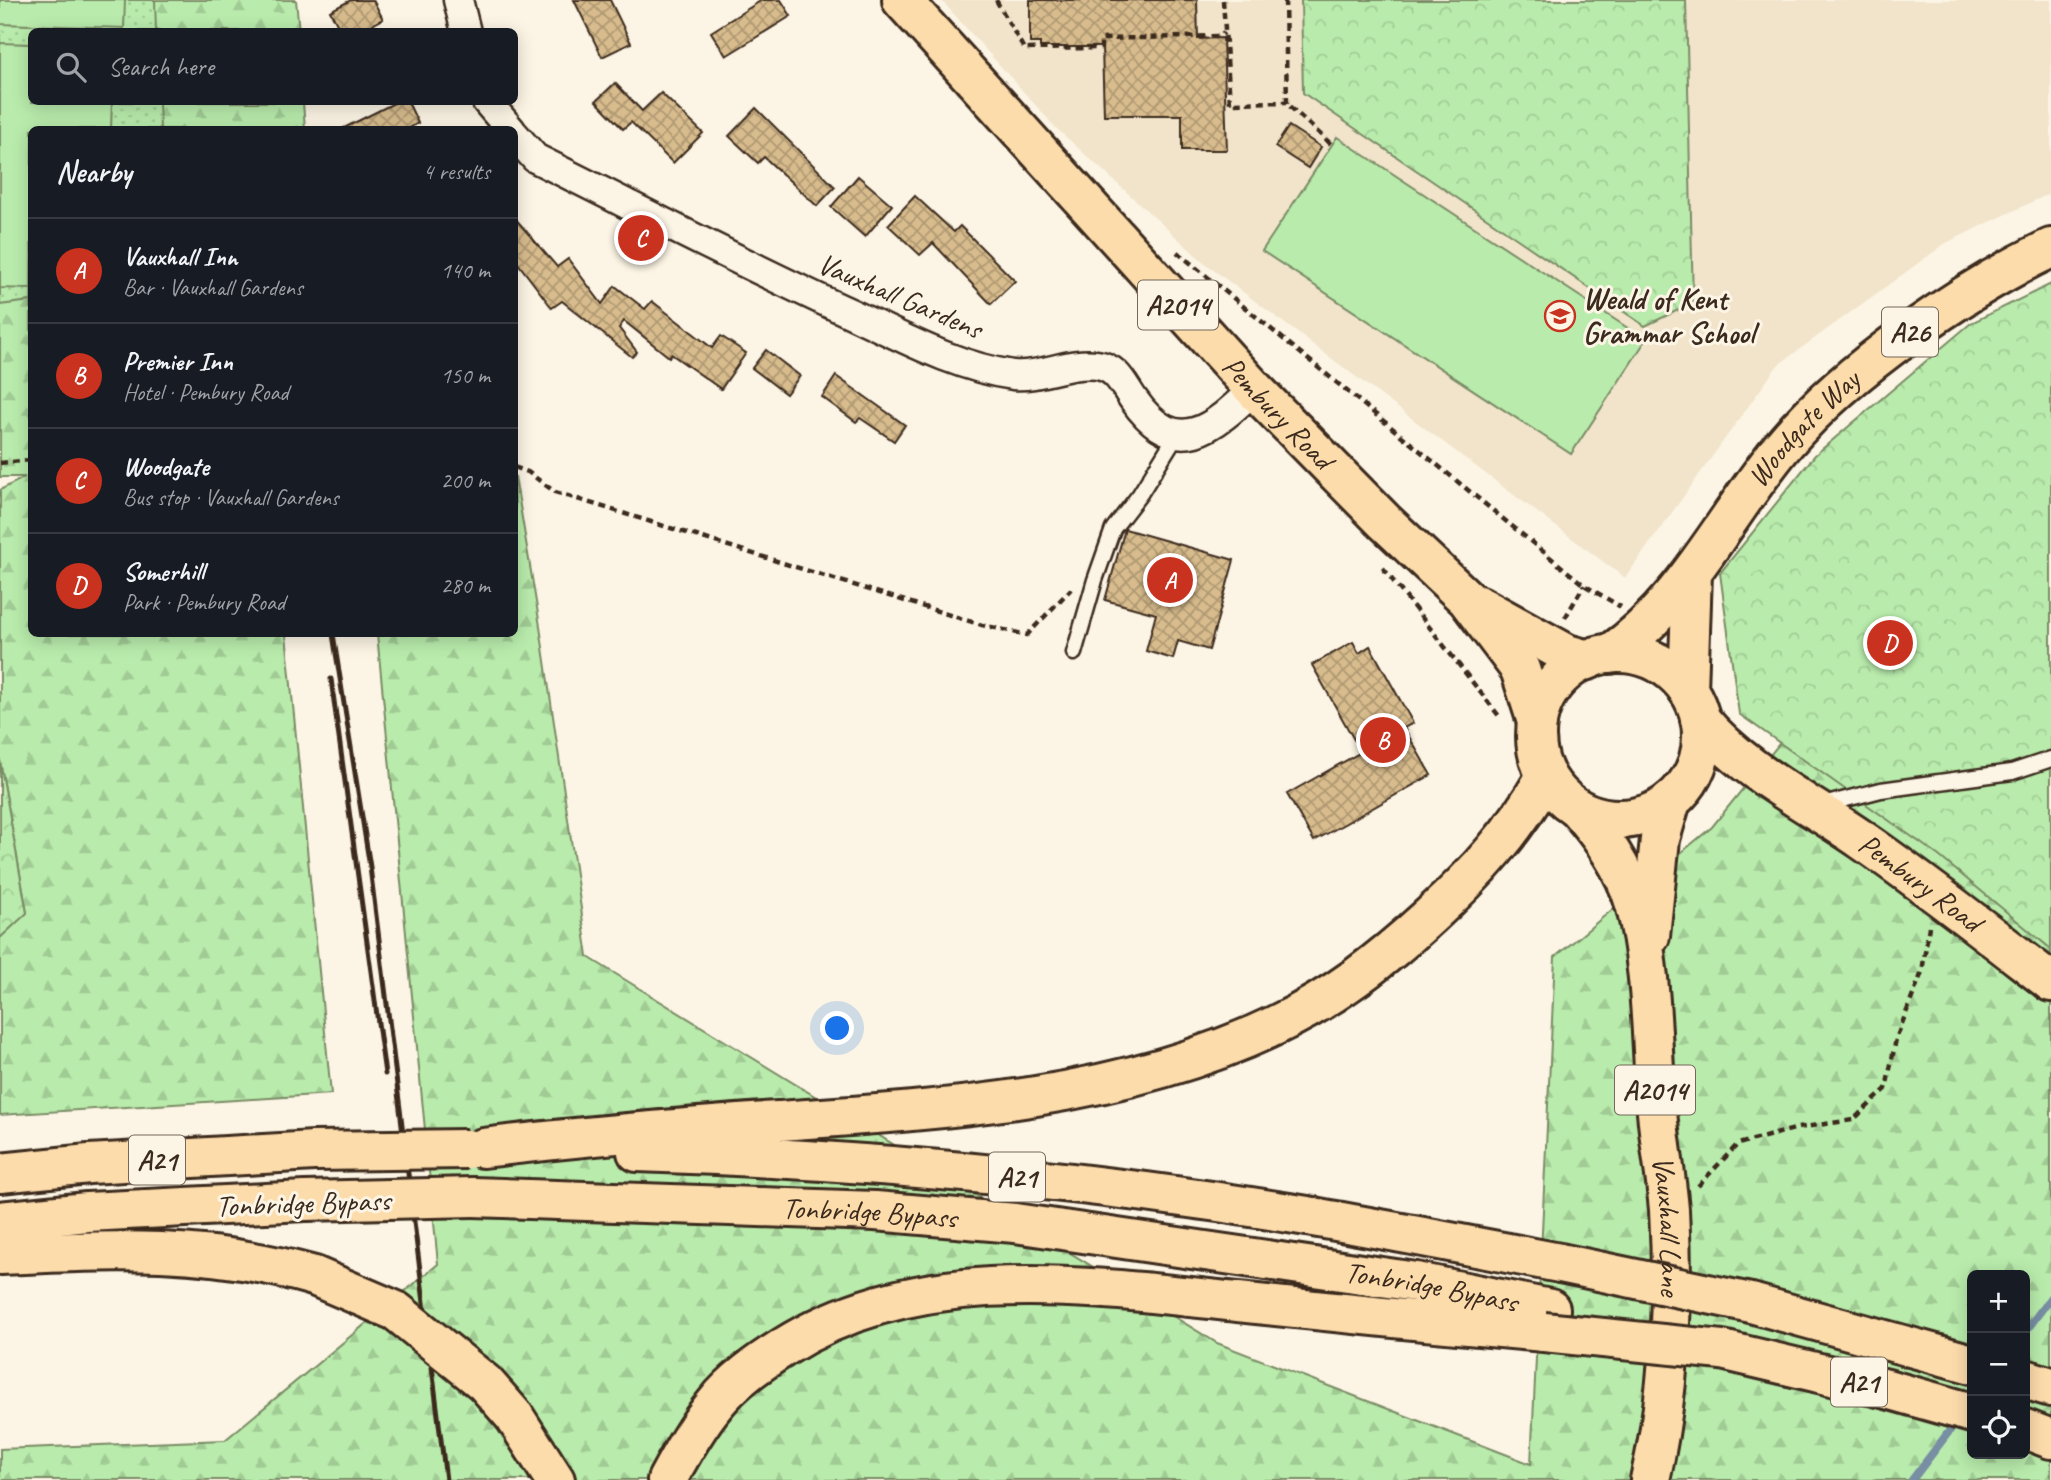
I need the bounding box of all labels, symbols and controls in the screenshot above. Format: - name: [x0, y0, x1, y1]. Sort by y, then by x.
- search box: [28, 28, 518, 105]
- icon: search: [52, 48, 90, 86]
- text: Search here: [108, 50, 214, 83]
- text: Nearby: [56, 153, 132, 191]
- text: 4 results: [423, 157, 490, 186]
- pin: C: [618, 212, 664, 264]
- text: Vauxhall Inn: [123, 240, 238, 273]
- street label: Vauxhall Gardens: [812, 244, 990, 349]
- text: A: [73, 256, 85, 285]
- text: 140 m: [441, 256, 490, 285]
- text: Bar · Vauxhall Gardens: [123, 273, 303, 302]
- road number: A2014: [1138, 280, 1218, 330]
- place label: Weald of Kent Grammar School: [1583, 280, 1760, 352]
- school or university icon: Weald of Kent Grammar School: [1543, 299, 1577, 333]
- road number: A26: [1882, 308, 1938, 356]
- text: Premier Inn: [123, 345, 233, 378]
- street label: Pembury Road: [1214, 348, 1344, 480]
- street label: Woodgate Way: [1739, 359, 1869, 494]
- text: B: [73, 361, 85, 390]
- text: 150 m: [441, 361, 490, 390]
- text: Hotel · Pembury Road: [123, 378, 289, 407]
- text: Woodgate: [123, 450, 209, 483]
- text: C: [74, 466, 84, 495]
- text: 200 m: [441, 466, 490, 495]
- text: Bus stop · Vauxhall Gardens: [123, 483, 339, 512]
- pin: A: [1147, 554, 1193, 606]
- text: Somerhill: [123, 555, 204, 588]
- text: D: [72, 571, 86, 600]
- text: 280 m: [441, 571, 490, 600]
- text: Park · Pembury Road: [123, 588, 285, 617]
- pin: D: [1867, 617, 1913, 669]
- pin: B: [1360, 714, 1406, 766]
- street label: Pembury Road: [1851, 824, 1993, 943]
- your location: [820, 1011, 854, 1045]
- road number: A2014: [1615, 1066, 1695, 1114]
- road number: A21: [129, 1136, 185, 1184]
- road number: A21: [989, 1152, 1045, 1202]
- street label: Vauxhall Lane: [1644, 1154, 1690, 1299]
- street label: Tonbridge Bypass: [215, 1181, 394, 1225]
- street label: Tonbridge Bypass: [782, 1189, 961, 1237]
- street label: Tonbridge Bypass: [1342, 1253, 1524, 1322]
- map controls: [1967, 1270, 2030, 1459]
- button: +: [1967, 1270, 2030, 1333]
- button: −: [1967, 1333, 2030, 1396]
- road number: A21: [1831, 1358, 1887, 1406]
- button: locate: [1967, 1396, 2030, 1459]

